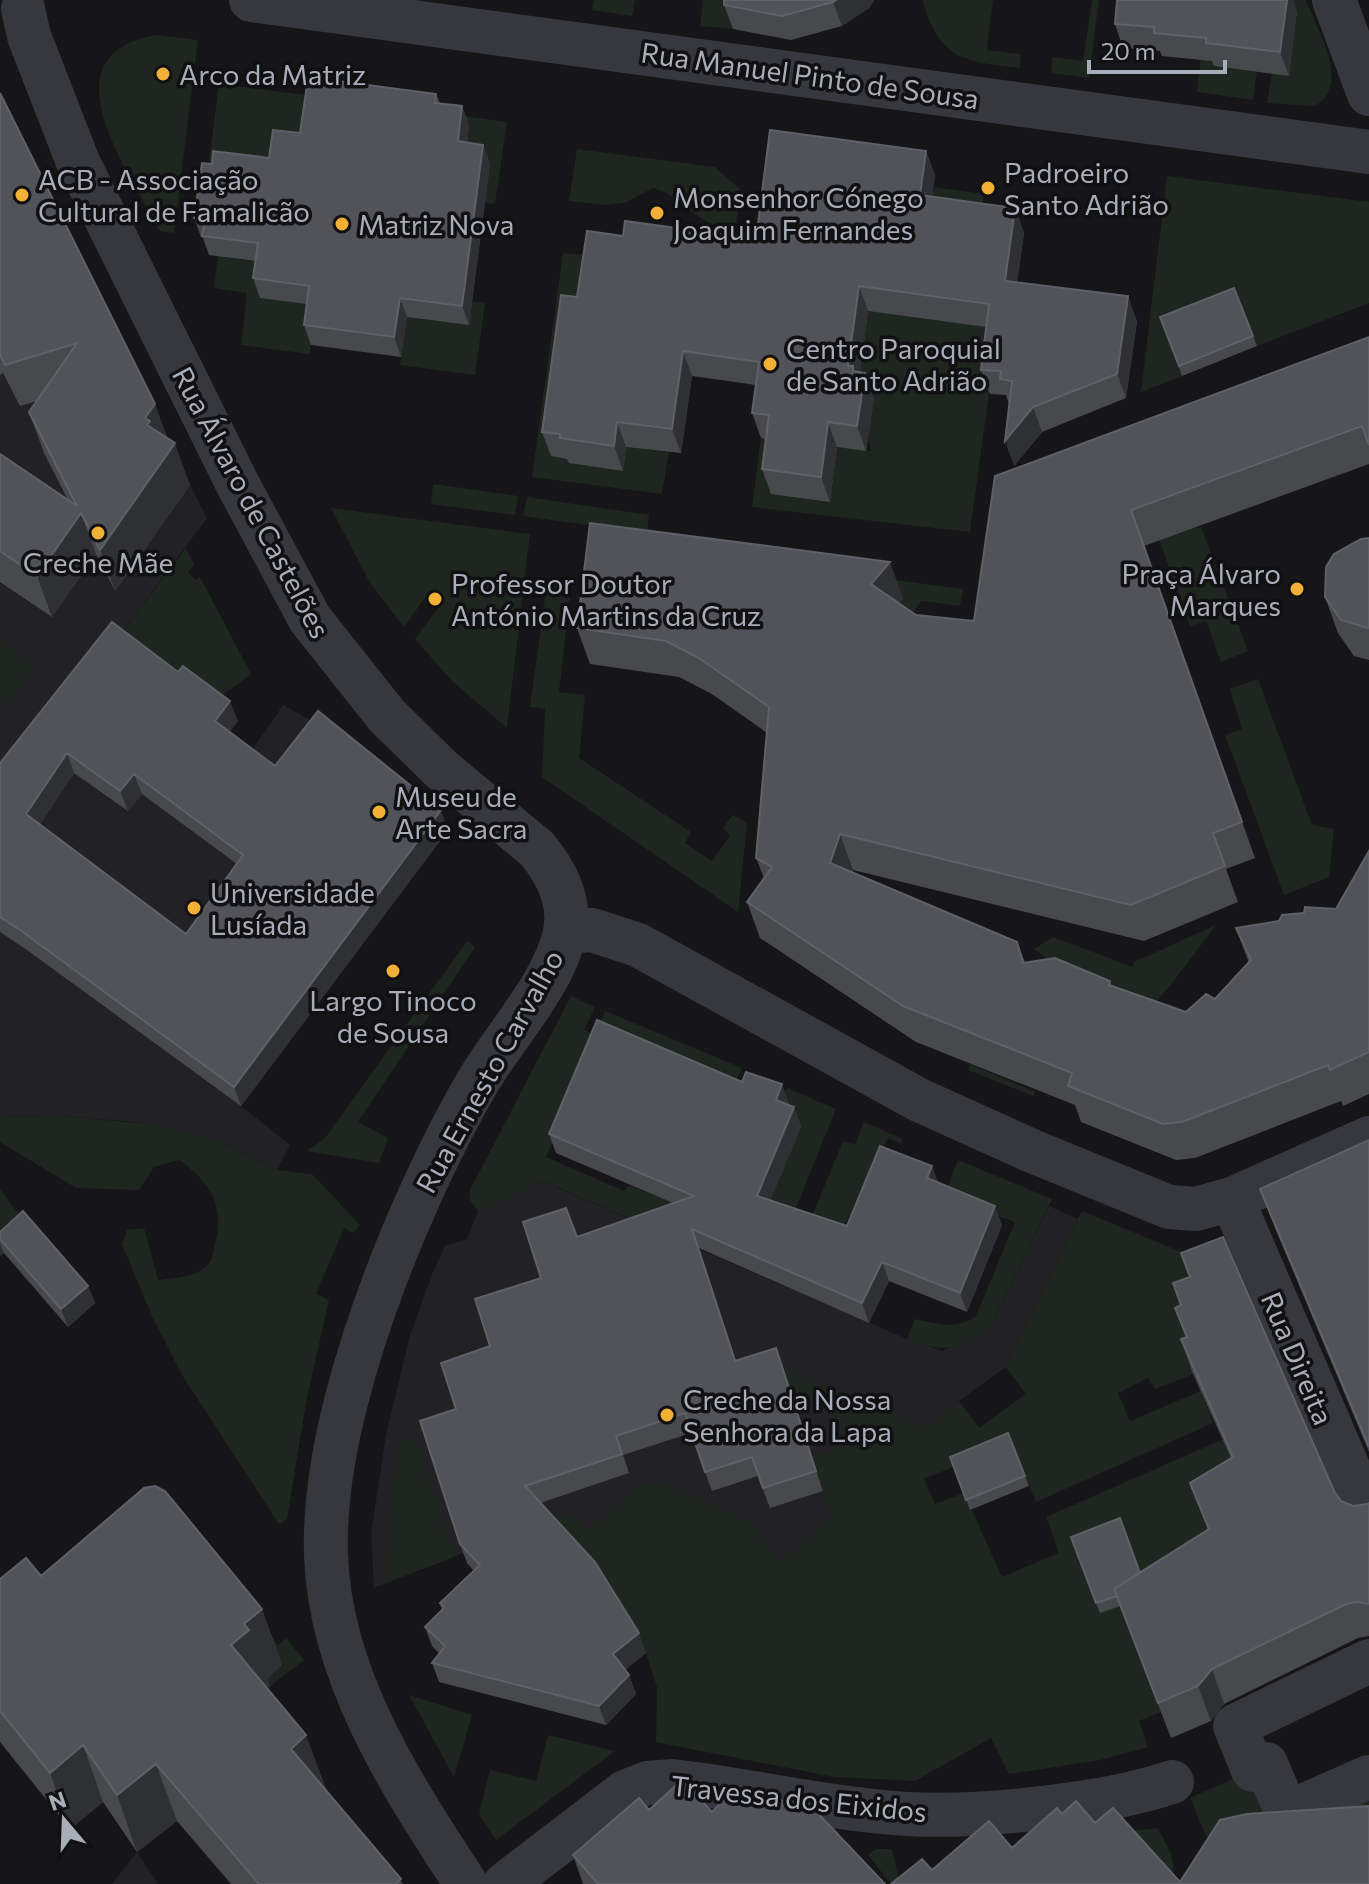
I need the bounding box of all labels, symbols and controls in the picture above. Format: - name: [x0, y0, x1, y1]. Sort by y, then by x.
- scale bar: [1089, 24, 1225, 74]
- street label: Rua Manuel Pinto de Sousa: [639, 34, 981, 116]
- text: 20 m: [1101, 36, 1155, 65]
- place label: Arco da Matriz: [179, 57, 366, 91]
- marker: Arco da Matriz: [154, 65, 172, 83]
- place label: Padroeiro Santo Adrião: [1004, 155, 1169, 221]
- place label: ACB - Associação Cultural de Famalicão: [38, 162, 310, 228]
- marker: Padroeiro Santo Adrião: [979, 179, 997, 197]
- place label: Monsenhor Cónego Joaquim Fernandes: [673, 180, 924, 246]
- marker: ACB - Associação Cultural de Famalicão: [13, 186, 31, 204]
- marker: Monsenhor Cónego Joaquim Fernandes: [648, 204, 666, 222]
- place label: Matriz Nova: [358, 207, 514, 241]
- marker: Matriz Nova: [333, 215, 351, 233]
- place label: Centro Paroquial de Santo Adrião: [786, 331, 1001, 397]
- marker: Centro Paroquial de Santo Adrião: [761, 355, 779, 373]
- street label: Rua Álvaro de Castelões: [166, 361, 338, 643]
- marker: Creche Mãe: [89, 524, 107, 542]
- place label: Creche Mãe: [23, 545, 173, 579]
- place label: Praça Álvaro Marques: [1121, 556, 1281, 622]
- place label: Professor Doutor António Martins da Cruz: [451, 566, 761, 632]
- marker: Praça Álvaro Marques: [1288, 580, 1306, 598]
- marker: Professor Doutor António Martins da Cruz: [426, 590, 444, 608]
- place label: Museu de Arte Sacra: [395, 779, 527, 845]
- marker: Museu de Arte Sacra: [370, 803, 388, 821]
- place label: Universidade Lusíada: [210, 875, 375, 941]
- marker: Universidade Lusíada: [185, 899, 203, 917]
- street label: Rua Ernesto Carvalho: [408, 944, 570, 1198]
- marker: Largo Tinoco de Sousa: [384, 962, 402, 980]
- place label: Largo Tinoco de Sousa: [309, 983, 477, 1049]
- street label: Rua Direita: [1255, 1287, 1341, 1429]
- place label: Creche da Nossa Senhora da Lapa: [683, 1382, 892, 1448]
- marker: Creche da Nossa Senhora da Lapa: [658, 1406, 676, 1424]
- street label: Travessa dos Eixidos: [669, 1768, 929, 1828]
- north arrow: [24, 1780, 104, 1860]
- text: N: [45, 1785, 70, 1816]

